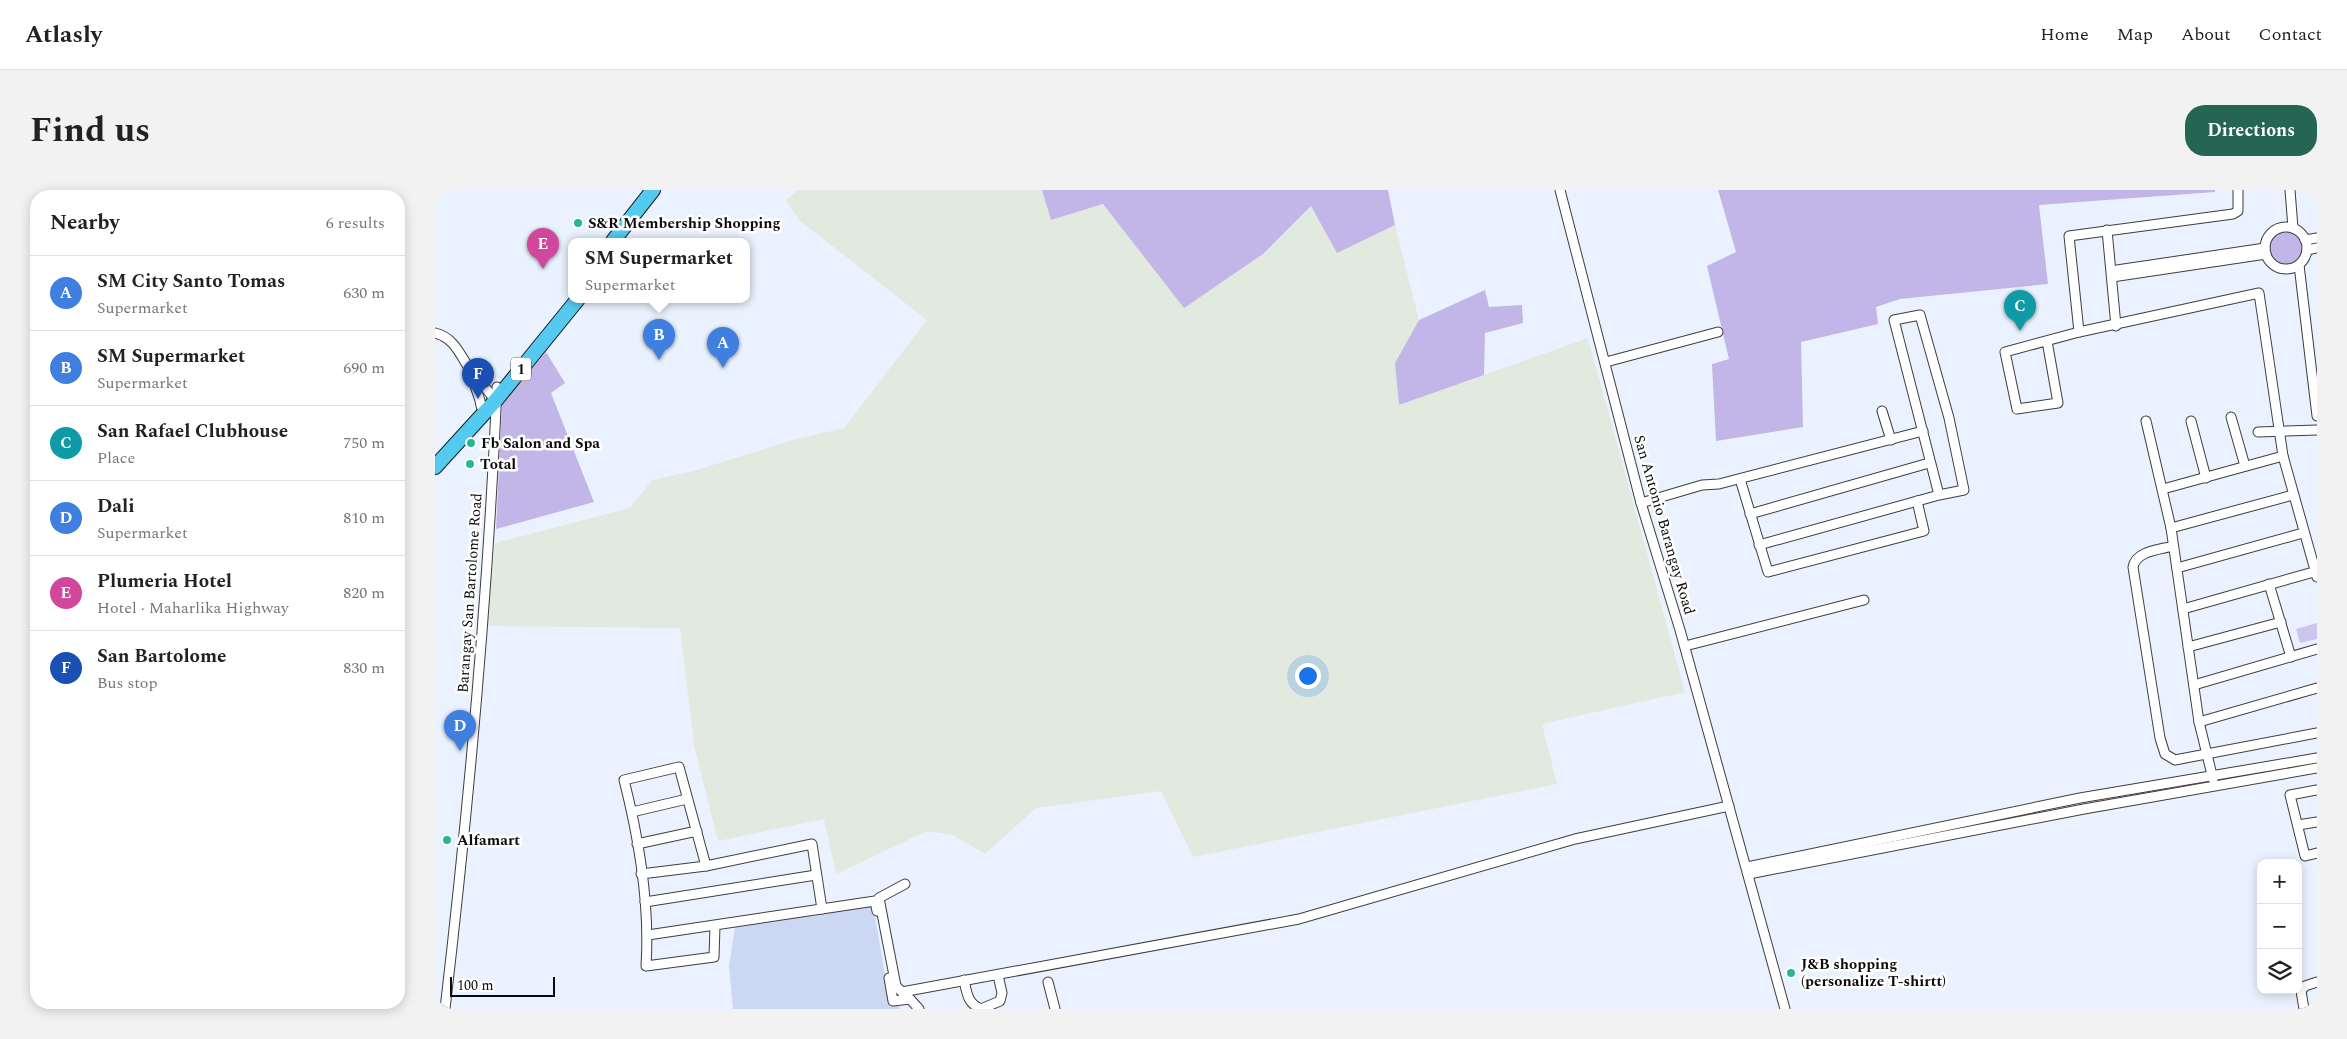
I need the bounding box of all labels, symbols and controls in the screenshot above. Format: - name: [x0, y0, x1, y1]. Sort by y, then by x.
- text: Atlasly: [25, 17, 102, 53]
- text: Home: [2040, 21, 2089, 48]
- text: Map: [2117, 21, 2153, 48]
- text: About: [2181, 21, 2231, 48]
- text: Contact: [2259, 21, 2322, 48]
- text: Find us: [30, 104, 150, 157]
- button: Directions: [2185, 105, 2317, 156]
- text: Nearby: [50, 207, 120, 239]
- text: 6 results: [326, 211, 385, 235]
- place label: S&R Membership Shopping: [588, 212, 781, 235]
- marker: S&R Membership Shopping: [572, 217, 584, 229]
- pin: E: [527, 228, 559, 269]
- popup: [568, 238, 750, 303]
- text: SM Supermarket: [585, 244, 733, 273]
- text: SM City Santo Tomas: [97, 267, 285, 296]
- text: Supermarket: [585, 273, 675, 297]
- text: A: [60, 281, 72, 305]
- text: 630 m: [343, 281, 385, 305]
- pin: C: [2004, 290, 2036, 331]
- text: Supermarket: [97, 296, 188, 320]
- pin: B: [643, 319, 675, 360]
- pin: A: [707, 327, 739, 368]
- text: SM Supermarket: [97, 342, 245, 371]
- text: B: [60, 356, 72, 380]
- text: 690 m: [343, 356, 385, 380]
- pin: F: [462, 358, 494, 399]
- road number: 1: [511, 358, 531, 380]
- text: Supermarket: [97, 371, 188, 395]
- text: San Rafael Clubhouse: [97, 417, 288, 446]
- text: C: [60, 431, 72, 455]
- text: 750 m: [343, 431, 385, 455]
- place label: Fb Salon and Spa: [481, 432, 600, 455]
- street label: San Antonio Barangay Road: [1627, 432, 1701, 618]
- marker: Fb Salon and Spa: [465, 437, 477, 449]
- text: Place: [97, 446, 135, 470]
- place label: Total: [480, 453, 516, 476]
- marker: Total: [464, 458, 476, 470]
- text: Dali: [97, 492, 135, 521]
- street label: Barangay San Bartolome Road: [452, 492, 488, 694]
- text: D: [60, 506, 72, 530]
- text: 810 m: [343, 506, 385, 530]
- text: Supermarket: [97, 521, 188, 545]
- text: Plumeria Hotel: [97, 567, 232, 596]
- text: E: [61, 581, 71, 605]
- text: 820 m: [343, 581, 385, 605]
- text: Hotel · Maharlika Highway: [97, 596, 289, 620]
- text: San Bartolome: [97, 642, 227, 671]
- text: F: [61, 656, 71, 680]
- text: 830 m: [343, 656, 385, 680]
- your location: [1295, 663, 1321, 689]
- text: Bus stop: [97, 671, 158, 695]
- pin: D: [444, 710, 476, 751]
- place label: Alfamart: [457, 829, 520, 852]
- marker: Alfamart: [441, 834, 453, 846]
- map controls: [2257, 859, 2302, 994]
- button: +: [2257, 859, 2302, 904]
- button: −: [2257, 904, 2302, 949]
- button: layers: [2257, 949, 2302, 994]
- place label: J&B shopping (personalize T-shirtt): [1801, 953, 1946, 993]
- marker: J&B shopping (personalize T-shirtt): [1785, 967, 1797, 979]
- scale bar: [450, 974, 555, 997]
- text: 100 m: [457, 975, 494, 996]

